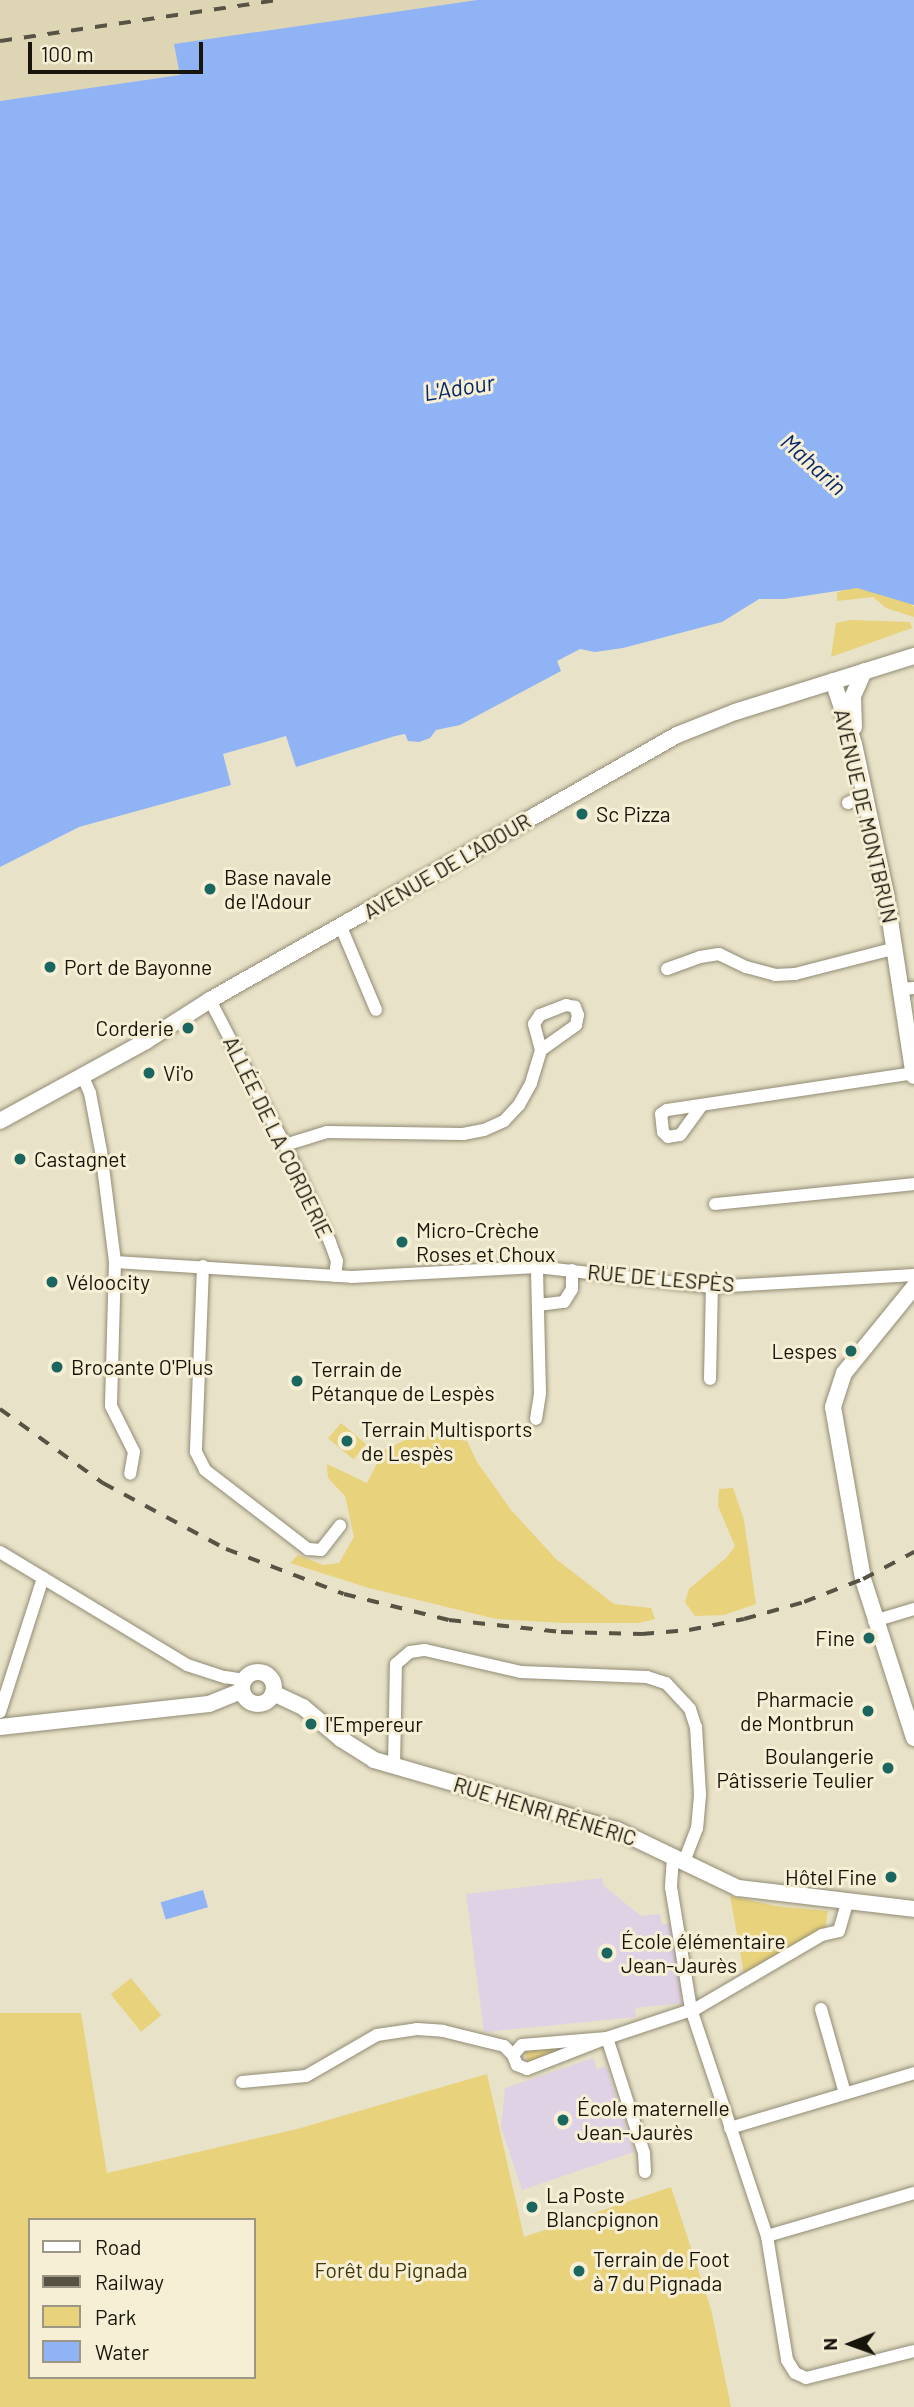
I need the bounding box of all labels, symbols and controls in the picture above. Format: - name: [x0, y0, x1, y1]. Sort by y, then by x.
- scale bar: [32, 28, 206, 72]
- text: 100 m: [41, 41, 94, 66]
- water label: L'Adour: [422, 368, 496, 406]
- water label: Maharin: [776, 428, 852, 500]
- street label: AVENUE DE MONTBRUN: [829, 706, 903, 926]
- place label: Sc Pizza: [596, 801, 671, 827]
- marker: Sc Pizza: [574, 806, 590, 822]
- street label: AVENUE DE L'ADOUR: [359, 808, 535, 924]
- place label: Base navale de l'Adour: [224, 864, 332, 914]
- marker: Base navale de l'Adour: [202, 881, 218, 897]
- place label: Port de Bayonne: [64, 954, 212, 980]
- marker: Port de Bayonne: [42, 959, 58, 975]
- place label: Corderie: [95, 1015, 174, 1041]
- marker: Corderie: [180, 1020, 196, 1036]
- street label: ALLÉE DE LA CORDERIE: [218, 1032, 338, 1242]
- place label: Vi'o: [163, 1060, 194, 1086]
- marker: Vi'o: [141, 1065, 157, 1081]
- place label: Castagnet: [34, 1146, 127, 1172]
- marker: Castagnet: [12, 1151, 28, 1167]
- place label: Micro-Crèche Roses et Choux: [416, 1217, 555, 1267]
- marker: Micro-Crèche Roses et Choux: [394, 1234, 410, 1250]
- street label: RUE DE LESPÈS: [586, 1259, 736, 1297]
- place label: Véloocity: [66, 1269, 150, 1295]
- marker: Véloocity: [44, 1274, 60, 1290]
- place label: Lespes: [771, 1338, 837, 1364]
- marker: Lespes: [843, 1343, 859, 1359]
- place label: Brocante O'Plus: [71, 1354, 213, 1380]
- place label: Terrain de Pétanque de Lespès: [311, 1356, 494, 1406]
- marker: Brocante O'Plus: [49, 1359, 65, 1375]
- marker: Terrain de Pétanque de Lespès: [289, 1373, 305, 1389]
- place label: Terrain Multisports de Lespès: [361, 1416, 532, 1466]
- marker: Terrain Multisports de Lespès: [339, 1433, 355, 1449]
- place label: Fine: [815, 1625, 855, 1651]
- marker: Fine: [861, 1630, 877, 1646]
- place label: Pharmacie de Montbrun: [740, 1686, 854, 1736]
- marker: Pharmacie de Montbrun: [860, 1703, 876, 1719]
- place label: l'Empereur: [325, 1711, 423, 1737]
- marker: l'Empereur: [303, 1716, 319, 1732]
- place label: Boulangerie Pâtisserie Teulier: [717, 1743, 874, 1793]
- marker: Boulangerie Pâtisserie Teulier: [880, 1760, 896, 1776]
- street label: RUE HENRI RÉNÉRIC: [451, 1771, 639, 1851]
- place label: Hôtel Fine: [785, 1864, 877, 1890]
- marker: Hôtel Fine: [883, 1869, 899, 1885]
- place label: École élémentaire Jean-Jaurès: [621, 1928, 786, 1978]
- marker: École élémentaire Jean-Jaurès: [599, 1945, 615, 1961]
- place label: École maternelle Jean-Jaurès: [577, 2095, 730, 2145]
- marker: École maternelle Jean-Jaurès: [555, 2112, 571, 2128]
- place label: La Poste Blancpignon: [546, 2182, 659, 2232]
- marker: La Poste Blancpignon: [524, 2199, 540, 2215]
- legend: [28, 2218, 256, 2379]
- text: Road: [95, 2234, 141, 2259]
- place label: Terrain de Foot à 7 du Pignada: [593, 2246, 730, 2296]
- park label: Forêt du Pignada: [314, 2257, 468, 2283]
- marker: Terrain de Foot à 7 du Pignada: [571, 2263, 587, 2279]
- text: Railway: [95, 2269, 164, 2294]
- text: Park: [95, 2304, 136, 2329]
- north arrow: [816, 2309, 886, 2379]
- text: N: [818, 2338, 841, 2351]
- text: Water: [95, 2339, 149, 2364]

